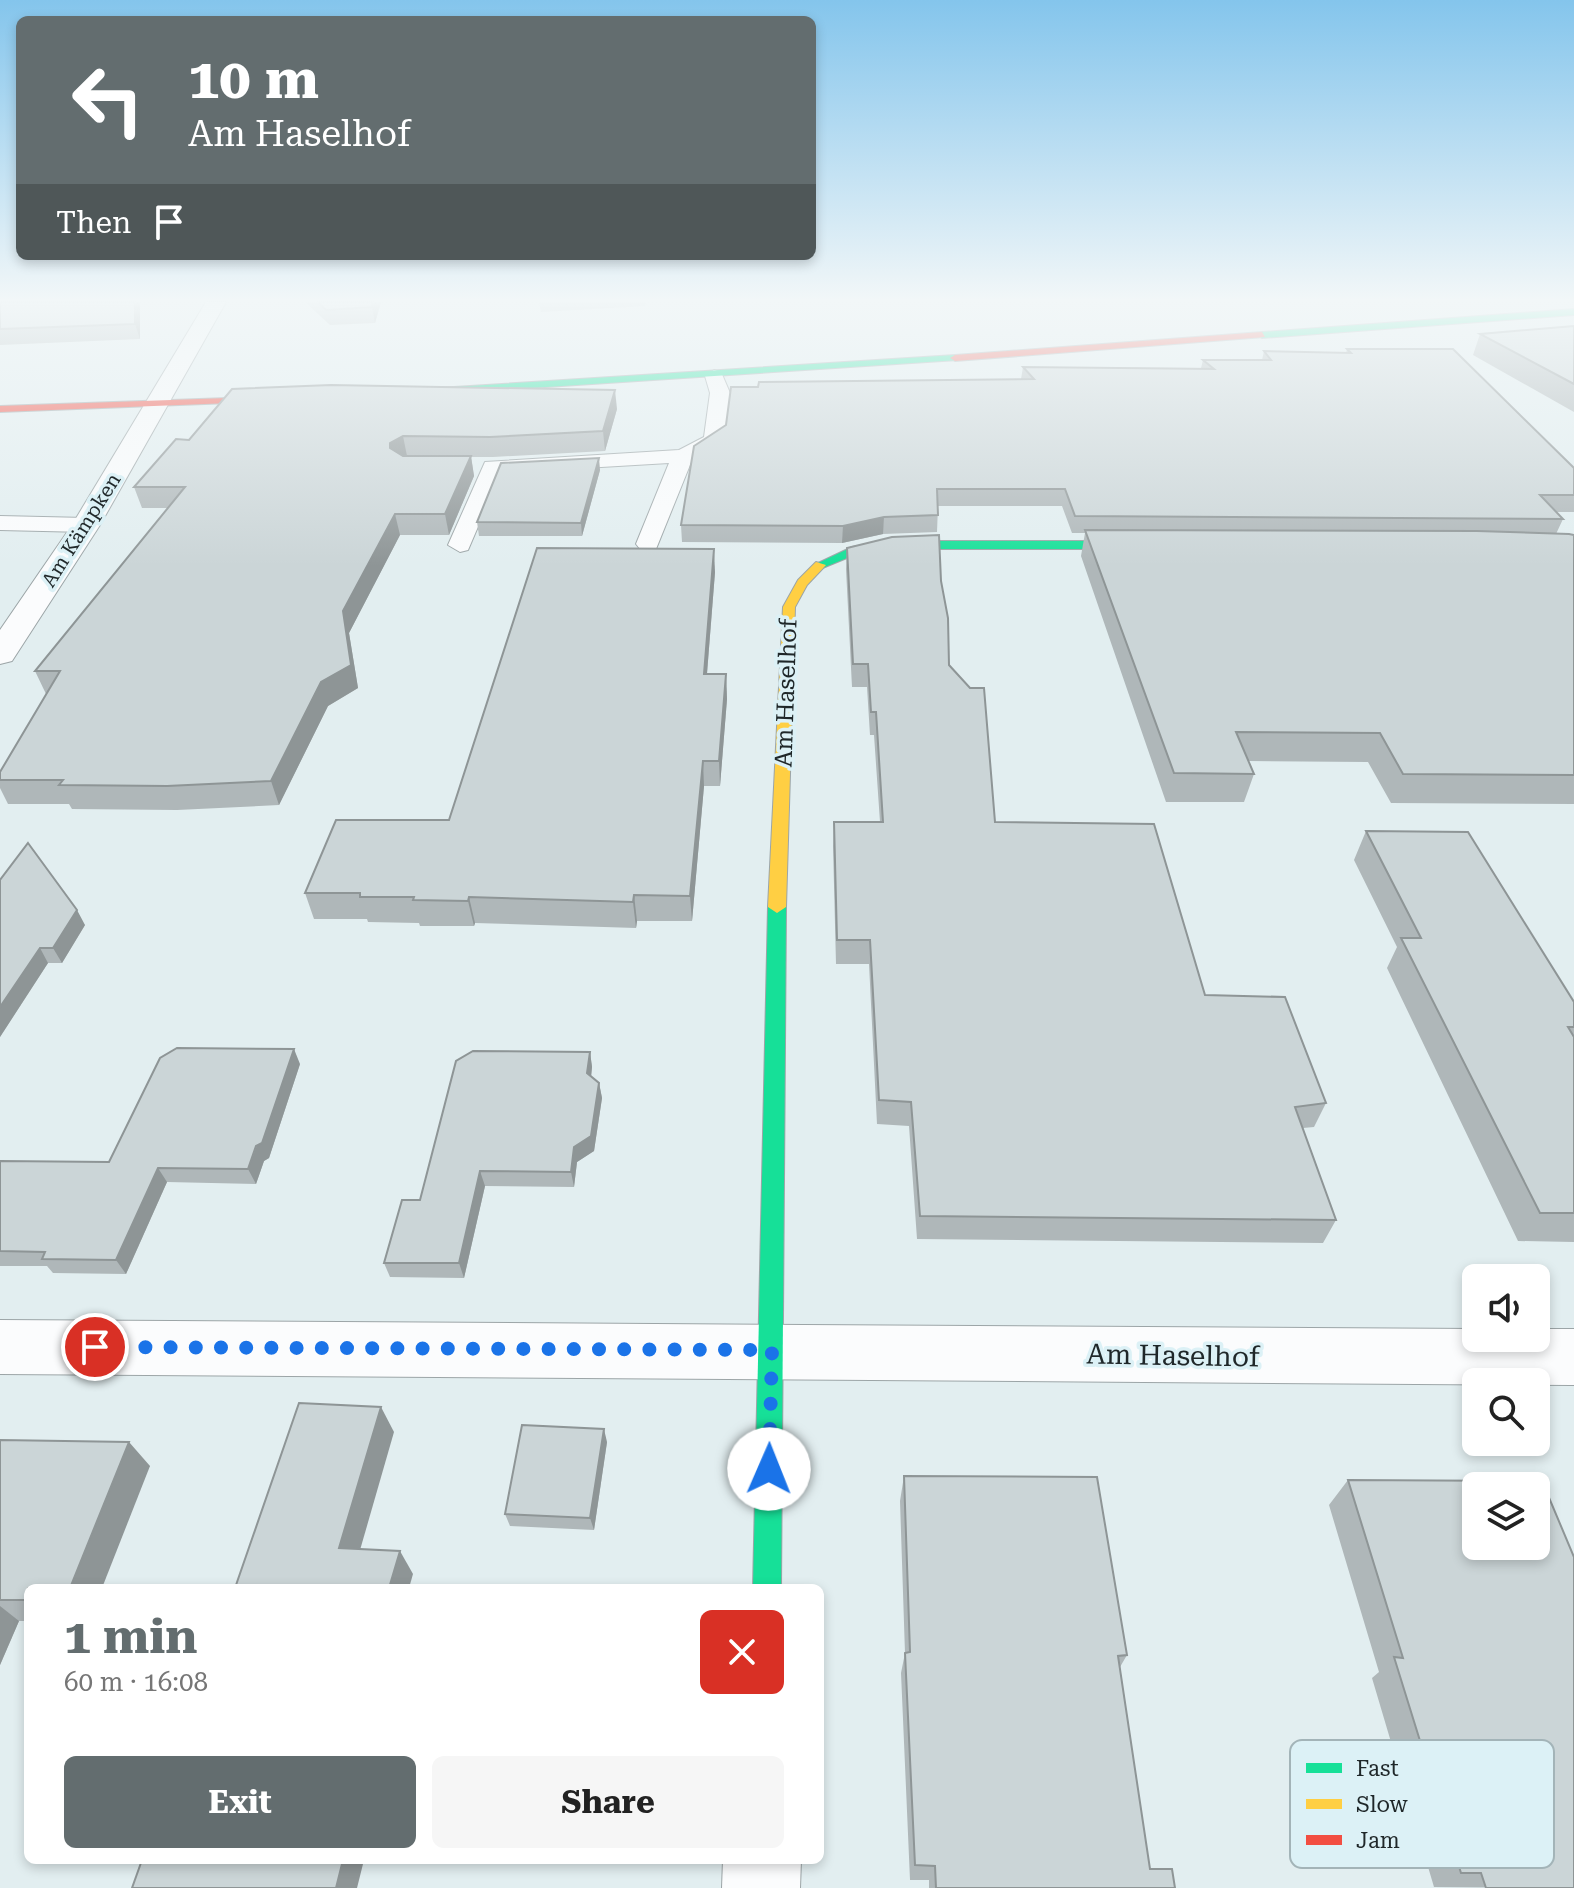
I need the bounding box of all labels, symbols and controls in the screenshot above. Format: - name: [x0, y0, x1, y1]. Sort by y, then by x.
- text: 10 m: [188, 46, 319, 112]
- icon: left: [56, 48, 160, 152]
- text: Am Haselhof: [188, 113, 411, 155]
- icon: arrive: [147, 200, 191, 244]
- text: Then: [56, 205, 131, 240]
- street label: Am Kämpken: [36, 469, 126, 591]
- street label: Am Haselhof: [769, 618, 803, 768]
- map controls: [1462, 1264, 1550, 1560]
- button: sound: [1462, 1264, 1550, 1352]
- pin: [61, 1313, 129, 1381]
- icon: arrive: [73, 1325, 117, 1369]
- street label: Am Haselhof: [1086, 1337, 1261, 1374]
- button: search: [1462, 1368, 1550, 1456]
- position arrow: [727, 1427, 811, 1511]
- button: layers: [1462, 1472, 1550, 1560]
- text: 1 min: [64, 1609, 197, 1665]
- button: close: [700, 1610, 784, 1694]
- text: 60 m · 16:08: [64, 1667, 208, 1697]
- legend: [1290, 1740, 1554, 1868]
- button: Exit: [64, 1756, 416, 1848]
- button: Share: [432, 1756, 784, 1848]
- text: Fast: [1356, 1756, 1399, 1781]
- text: Slow: [1356, 1792, 1409, 1817]
- text: Jam: [1356, 1828, 1400, 1853]

